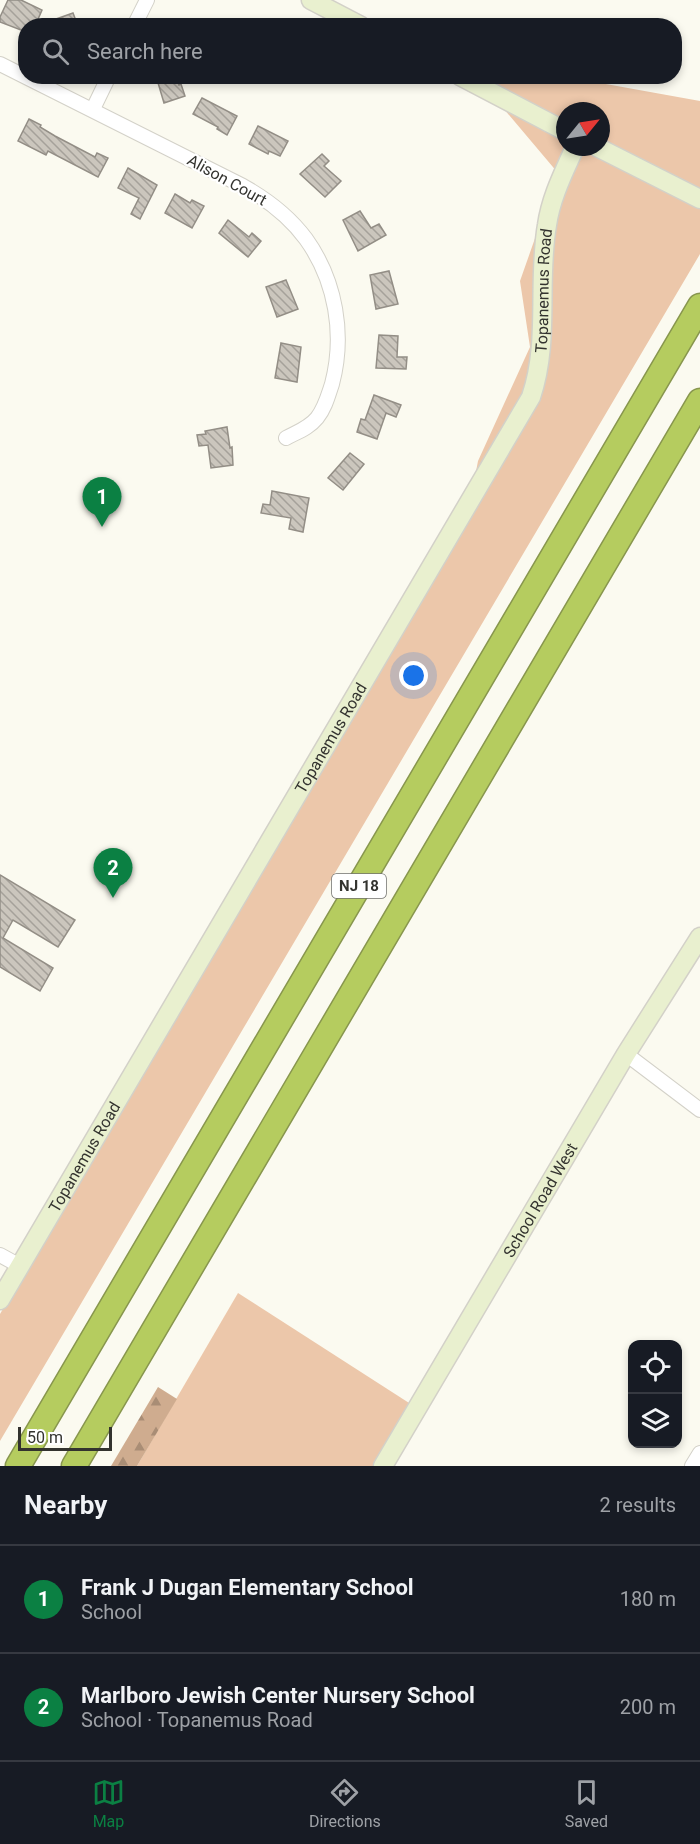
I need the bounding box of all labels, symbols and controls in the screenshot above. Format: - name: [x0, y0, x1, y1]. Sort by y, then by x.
- search box: [18, 18, 682, 84]
- icon: search: [39, 35, 72, 68]
- text: Search here: [87, 39, 203, 64]
- north arrow: [556, 102, 610, 156]
- street label: Alison Court: [184, 150, 270, 210]
- street label: Topanemus Road: [531, 227, 556, 354]
- pin: 1: [82, 478, 122, 527]
- your location: [399, 661, 428, 690]
- street label: Topanemus Road: [291, 679, 370, 797]
- pin: 2: [94, 848, 132, 898]
- road number: NJ 18: [332, 874, 386, 898]
- street label: Topanemus Road: [44, 1098, 124, 1215]
- street label: School Road West: [499, 1139, 581, 1260]
- map controls: [628, 1340, 682, 1448]
- button: locate: [628, 1340, 682, 1394]
- button: layers: [628, 1394, 682, 1448]
- scale bar: [18, 1424, 112, 1452]
- text: 50 m: [27, 1428, 63, 1447]
- text: Nearby: [24, 1490, 107, 1520]
- text: 2 results: [600, 1493, 676, 1517]
- text: Frank J Dugan Elementary School: [81, 1575, 414, 1600]
- text: 1: [38, 1587, 49, 1611]
- text: 180 m: [620, 1587, 676, 1611]
- text: School: [81, 1600, 142, 1624]
- text: Marlboro Jewish Center Nursery School: [81, 1683, 475, 1708]
- text: 2: [38, 1695, 49, 1719]
- text: 200 m: [620, 1695, 676, 1719]
- text: School · Topanemus Road: [81, 1708, 313, 1732]
- tab: Map: [92, 1776, 125, 1831]
- tab: Directions: [309, 1776, 381, 1831]
- tab: Saved: [565, 1776, 608, 1831]

